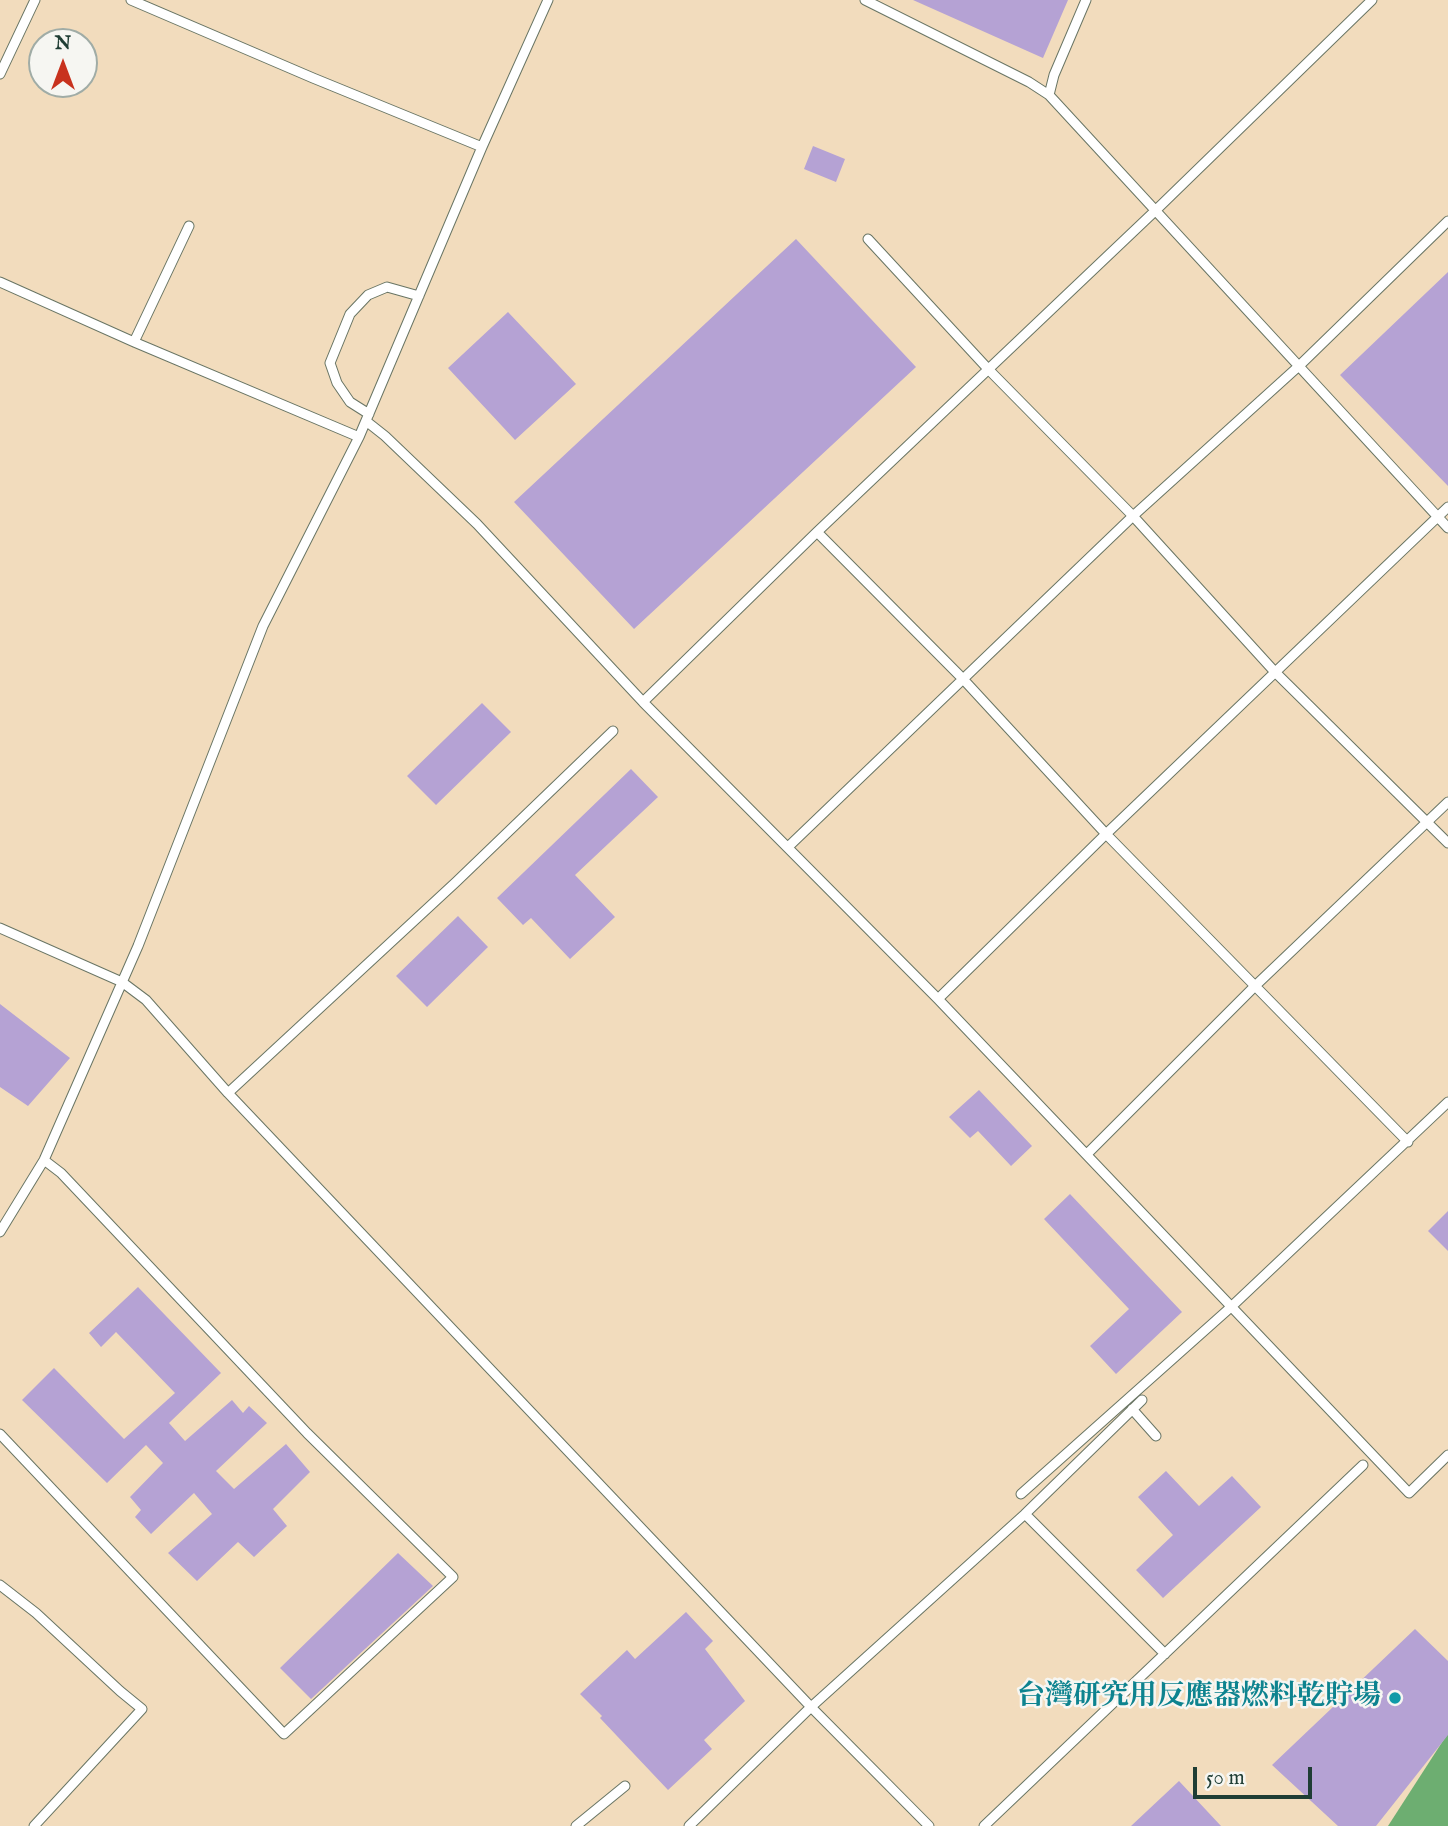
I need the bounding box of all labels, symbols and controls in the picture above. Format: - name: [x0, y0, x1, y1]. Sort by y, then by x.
- north arrow: [28, 28, 98, 98]
- text: N: [55, 32, 71, 56]
- place label: 台灣研究用反應器燃料乾貯場: [1017, 1681, 1381, 1715]
- marker: 台灣研究用反應器燃料乾貯場: [1387, 1690, 1403, 1706]
- scale bar: [1196, 1752, 1315, 1796]
- text: 50 m: [1206, 1765, 1245, 1792]

